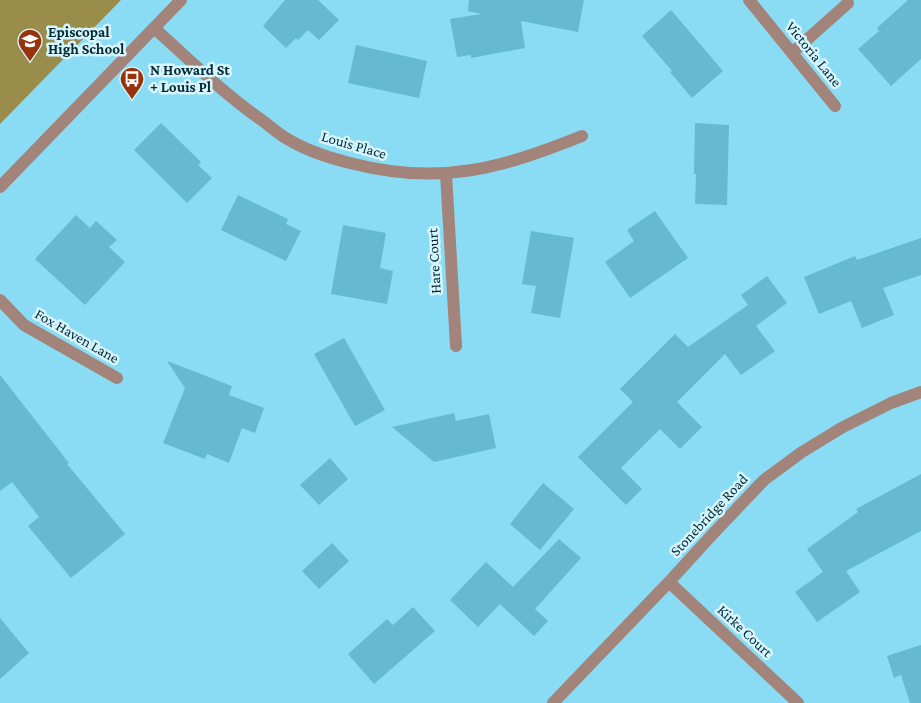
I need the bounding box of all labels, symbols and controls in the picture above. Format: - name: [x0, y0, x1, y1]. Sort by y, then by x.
- street label: Victoria Lane: [783, 18, 845, 90]
- place label: Episcopal High School: [48, 24, 125, 57]
- school or university icon: Episcopal High School: [17, 28, 43, 62]
- place label: N Howard St + Louis Pl: [150, 62, 230, 95]
- bus stop icon: N Howard St + Louis Pl: [119, 66, 145, 100]
- street label: Louis Place: [320, 128, 389, 162]
- street label: Hare Court: [424, 227, 444, 294]
- street label: Fox Haven Lane: [32, 306, 122, 367]
- street label: Stonebridge Road: [667, 471, 752, 560]
- street label: Kirke Court: [714, 602, 776, 661]

